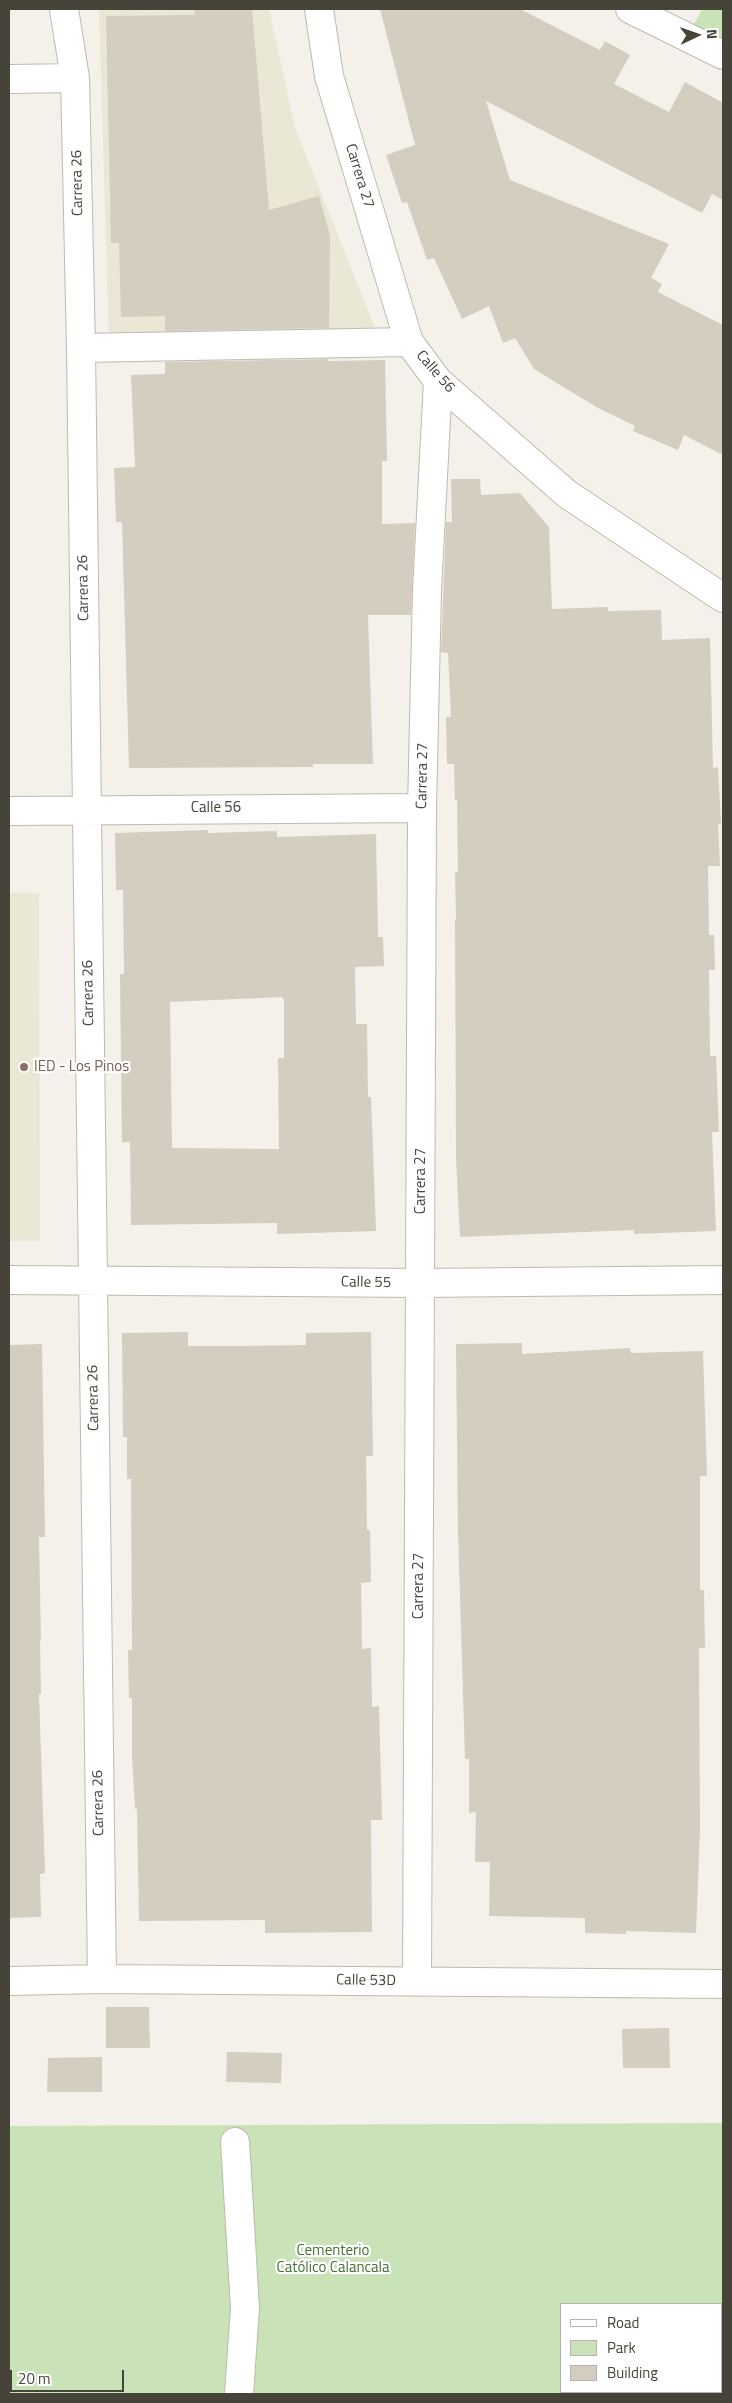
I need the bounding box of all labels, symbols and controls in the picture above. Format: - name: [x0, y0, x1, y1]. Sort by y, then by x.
- north arrow: [672, 10, 722, 60]
- text: N: [702, 29, 723, 40]
- street label: Carrera 27: [341, 142, 377, 210]
- street label: Carrera 26: [68, 150, 88, 216]
- street label: Calle 56: [412, 347, 458, 397]
- street label: Carrera 26: [74, 555, 94, 621]
- street label: Carrera 27: [413, 743, 433, 809]
- street label: Calle 56: [191, 799, 241, 817]
- street label: Carrera 26: [79, 960, 99, 1026]
- place label: IED - Los Pinos: [34, 1058, 129, 1076]
- marker: IED - Los Pinos: [18, 1061, 30, 1073]
- street label: Carrera 27: [412, 1148, 430, 1214]
- street label: Calle 55: [341, 1274, 391, 1292]
- street label: Carrera 26: [84, 1365, 104, 1431]
- street label: Carrera 27: [410, 1553, 428, 1619]
- street label: Carrera 26: [89, 1770, 109, 1836]
- street label: Calle 53D: [336, 1971, 396, 1991]
- park label: Cementerio Católico Calancala: [276, 2242, 390, 2277]
- legend: [560, 2303, 722, 2393]
- text: Road: [607, 2311, 639, 2334]
- text: Park: [607, 2336, 636, 2359]
- scale bar: [12, 2360, 126, 2392]
- text: Building: [607, 2361, 658, 2384]
- text: 20 m: [18, 2367, 51, 2390]

